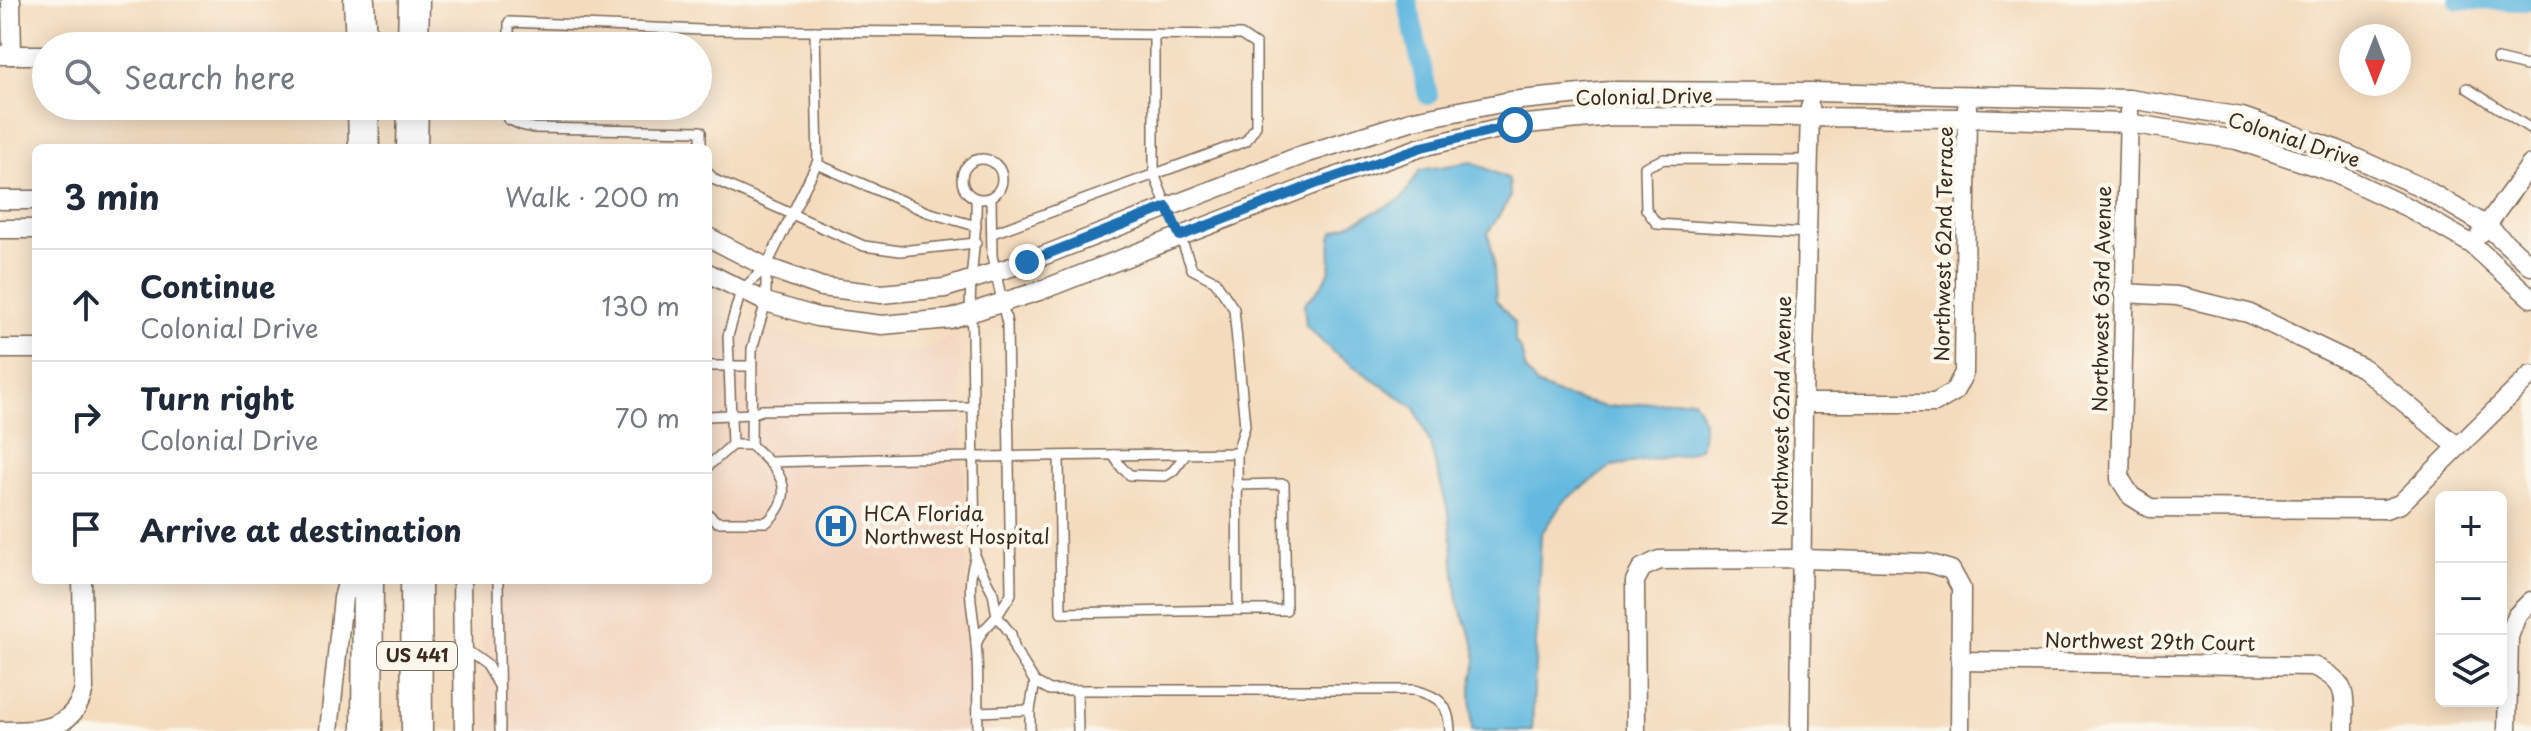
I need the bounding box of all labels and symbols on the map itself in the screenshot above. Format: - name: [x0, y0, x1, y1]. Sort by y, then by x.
- north arrow: [2339, 24, 2411, 96]
- street label: Colonial Drive: [1575, 80, 1713, 112]
- street label: Colonial Drive: [2224, 104, 2364, 175]
- route start: [1497, 107, 1533, 143]
- street label: Northwest 62nd Terrace: [1926, 126, 1960, 362]
- street label: Northwest 63rd Avenue: [2084, 185, 2118, 412]
- route end: [1009, 244, 1045, 280]
- street label: Northwest 62nd Avenue: [1764, 295, 1798, 526]
- place label: HCA Florida Northwest Hospital: [864, 498, 1050, 551]
- hospital icon: HCA Florida Northwest Hospital: [815, 505, 857, 547]
- street label: Northwest 29th Court: [2044, 624, 2256, 658]
- road number: US 441: [377, 642, 457, 670]

